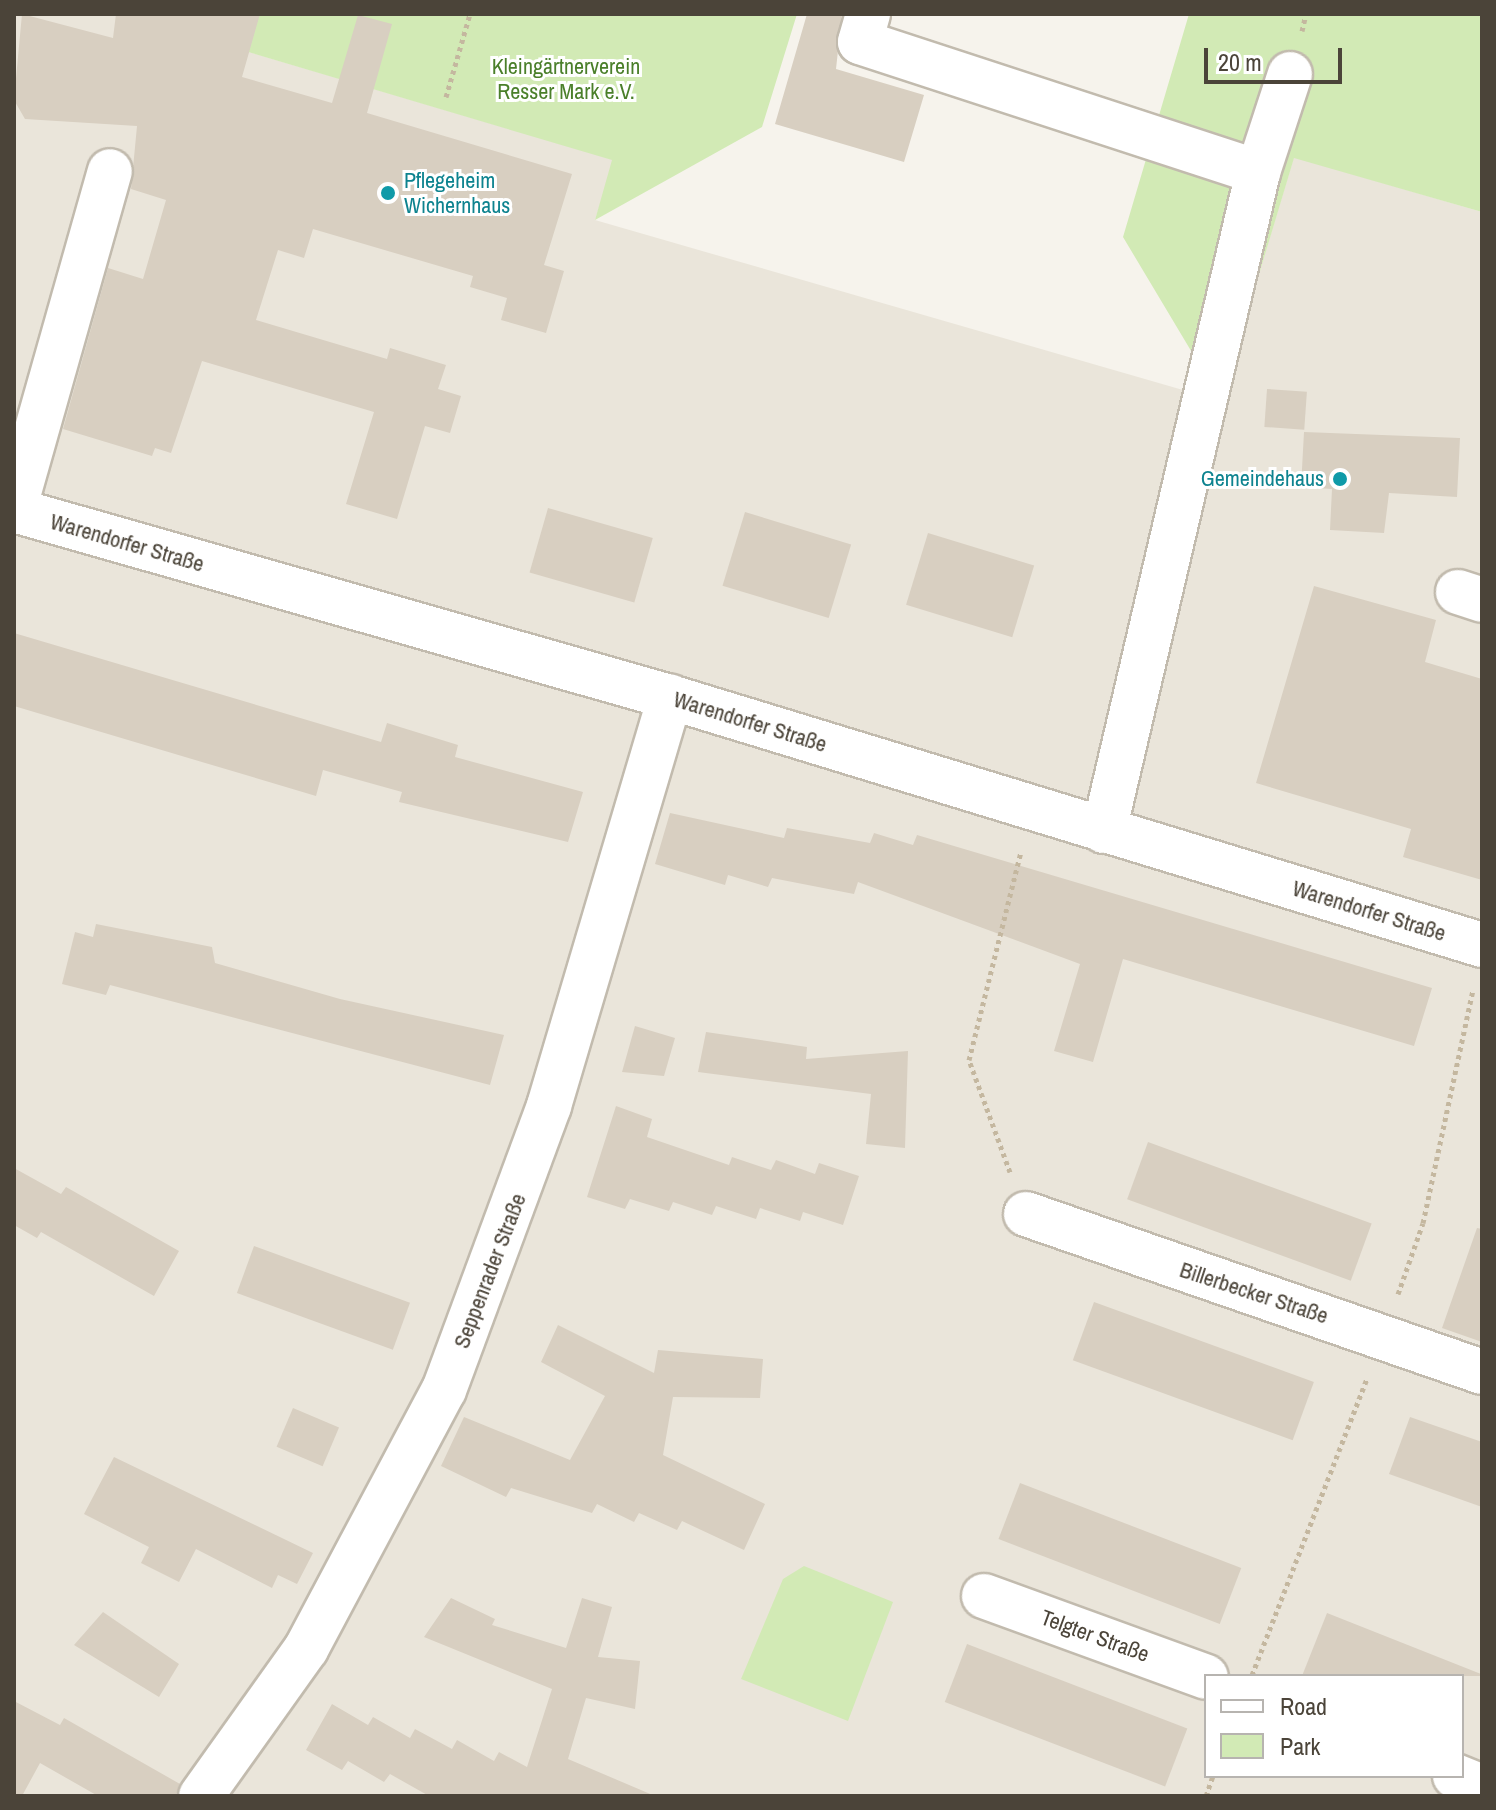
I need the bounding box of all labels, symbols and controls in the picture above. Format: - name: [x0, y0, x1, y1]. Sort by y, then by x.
- scale bar: [1208, 32, 1346, 82]
- text: 20 m: [1218, 46, 1262, 78]
- park label: Kleingärtnerverein Resser Mark e.V.: [492, 53, 640, 104]
- place label: Pflegeheim Wichernhaus: [404, 167, 510, 218]
- marker: Pflegeheim Wichernhaus: [379, 184, 397, 202]
- place label: Gemeindehaus: [1201, 466, 1324, 492]
- marker: Gemeindehaus: [1331, 470, 1349, 488]
- street label: Warendorfer Straße: [47, 508, 207, 578]
- street label: Warendorfer Straße: [670, 686, 830, 758]
- street label: Warendorfer Straße: [1289, 875, 1449, 947]
- street label: Seppenrader Straße: [448, 1190, 532, 1352]
- street label: Billerbecker Straße: [1177, 1257, 1331, 1329]
- street label: Telgter Straße: [1037, 1604, 1153, 1668]
- legend: [1204, 1674, 1464, 1778]
- text: Road: [1280, 1690, 1327, 1722]
- text: Park: [1280, 1730, 1320, 1762]

